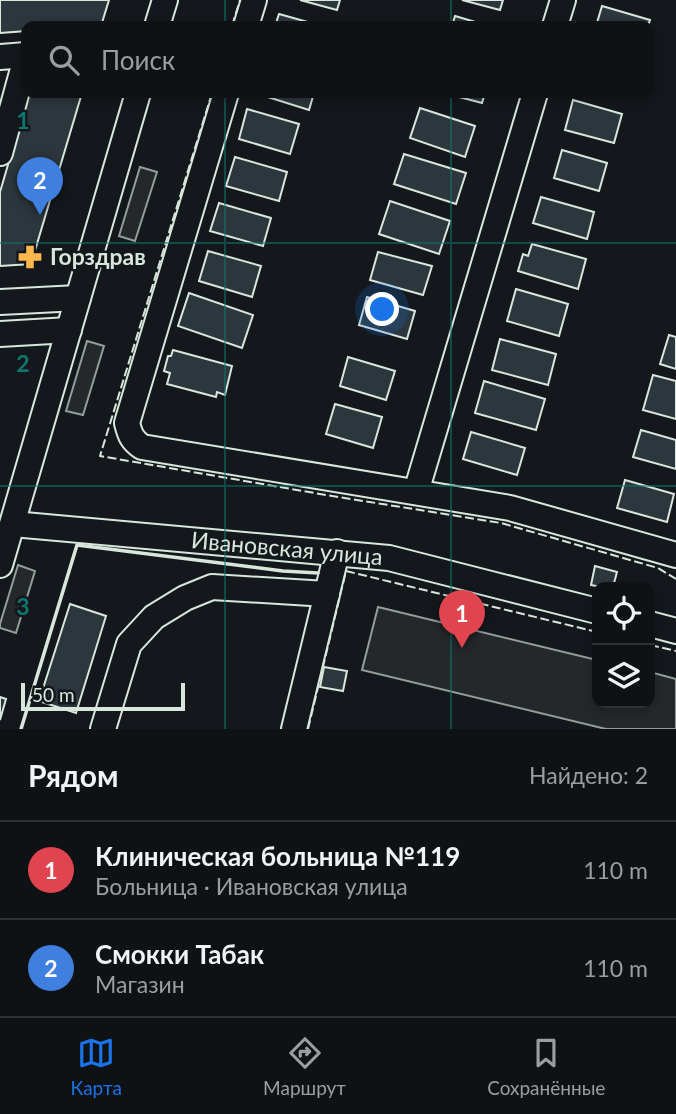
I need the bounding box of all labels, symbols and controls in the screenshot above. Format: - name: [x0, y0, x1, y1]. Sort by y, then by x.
- search box: [21, 21, 655, 98]
- icon: search: [45, 41, 83, 79]
- text: Поиск: [101, 44, 175, 76]
- text: 1: [16, 106, 30, 134]
- pin: 2: [17, 157, 63, 215]
- place label: Горздрав: [50, 242, 146, 270]
- pharmacy icon: Горздрав: [16, 243, 44, 271]
- your location: [365, 292, 399, 326]
- text: 2: [16, 349, 30, 377]
- street label: Ивановская улица: [190, 525, 384, 570]
- map controls: [592, 582, 655, 708]
- button: locate: [592, 582, 655, 645]
- pin: 1: [439, 590, 485, 648]
- text: 3: [16, 592, 30, 620]
- button: layers: [592, 645, 655, 708]
- scale bar: [21, 680, 186, 712]
- text: 50 m: [32, 683, 75, 706]
- text: Рядом: [28, 757, 118, 793]
- text: Найдено: 2: [529, 761, 648, 789]
- text: Клиническая больница №119: [95, 840, 460, 872]
- text: 1: [44, 856, 58, 884]
- text: 110 m: [583, 856, 648, 884]
- text: Больница · Ивановская улица: [95, 872, 408, 900]
- text: Смокки Табак: [95, 938, 264, 970]
- text: 2: [44, 954, 58, 982]
- text: 110 m: [583, 954, 648, 982]
- text: Магазин: [95, 970, 185, 998]
- tab: Карта: [71, 1034, 122, 1099]
- tab: Маршрут: [263, 1034, 346, 1099]
- tab: Сохранённые: [487, 1034, 605, 1099]

